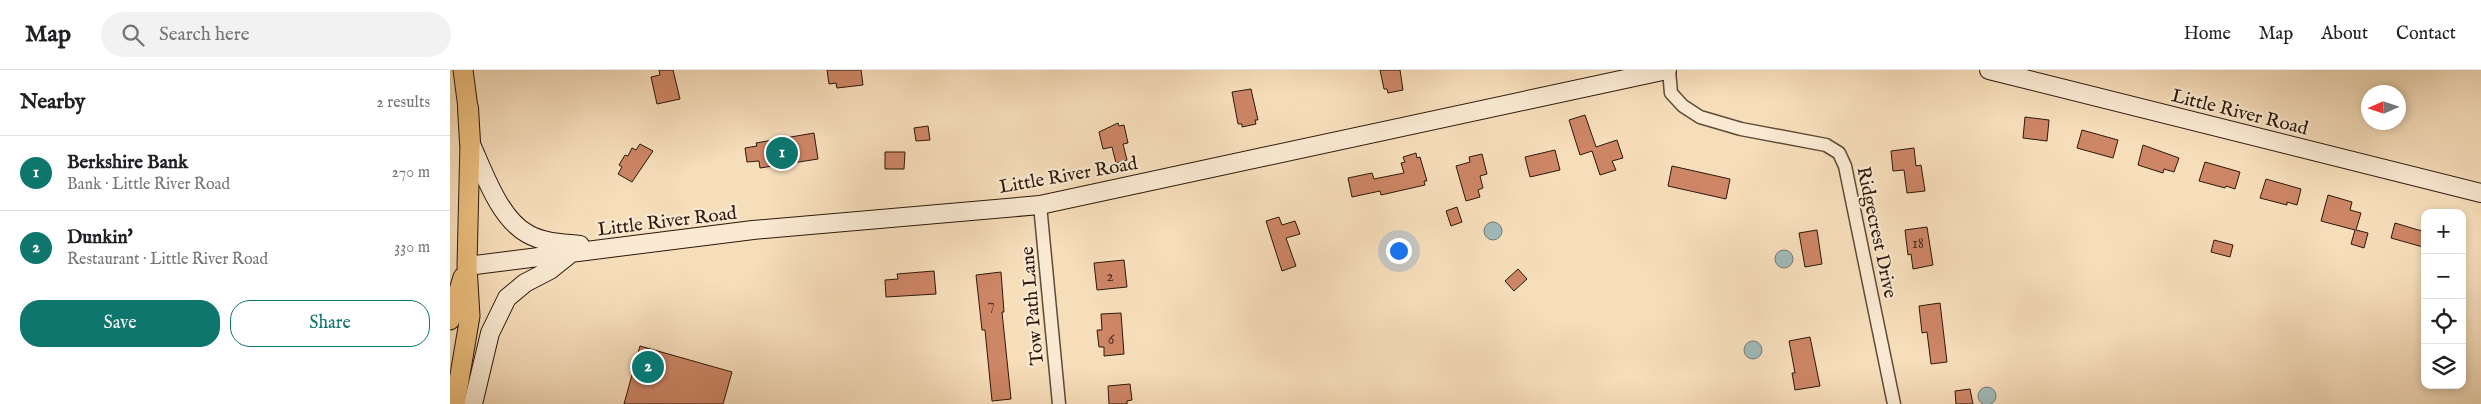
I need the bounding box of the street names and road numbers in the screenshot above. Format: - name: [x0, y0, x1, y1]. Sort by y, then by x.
- street label: Little River Road: [2169, 84, 2311, 142]
- street label: Little River Road: [997, 152, 1140, 200]
- street label: Ridgecrest Drive: [1850, 164, 1902, 301]
- street label: Little River Road: [596, 201, 739, 242]
- street label: Tow Path Lane: [1016, 245, 1050, 366]

